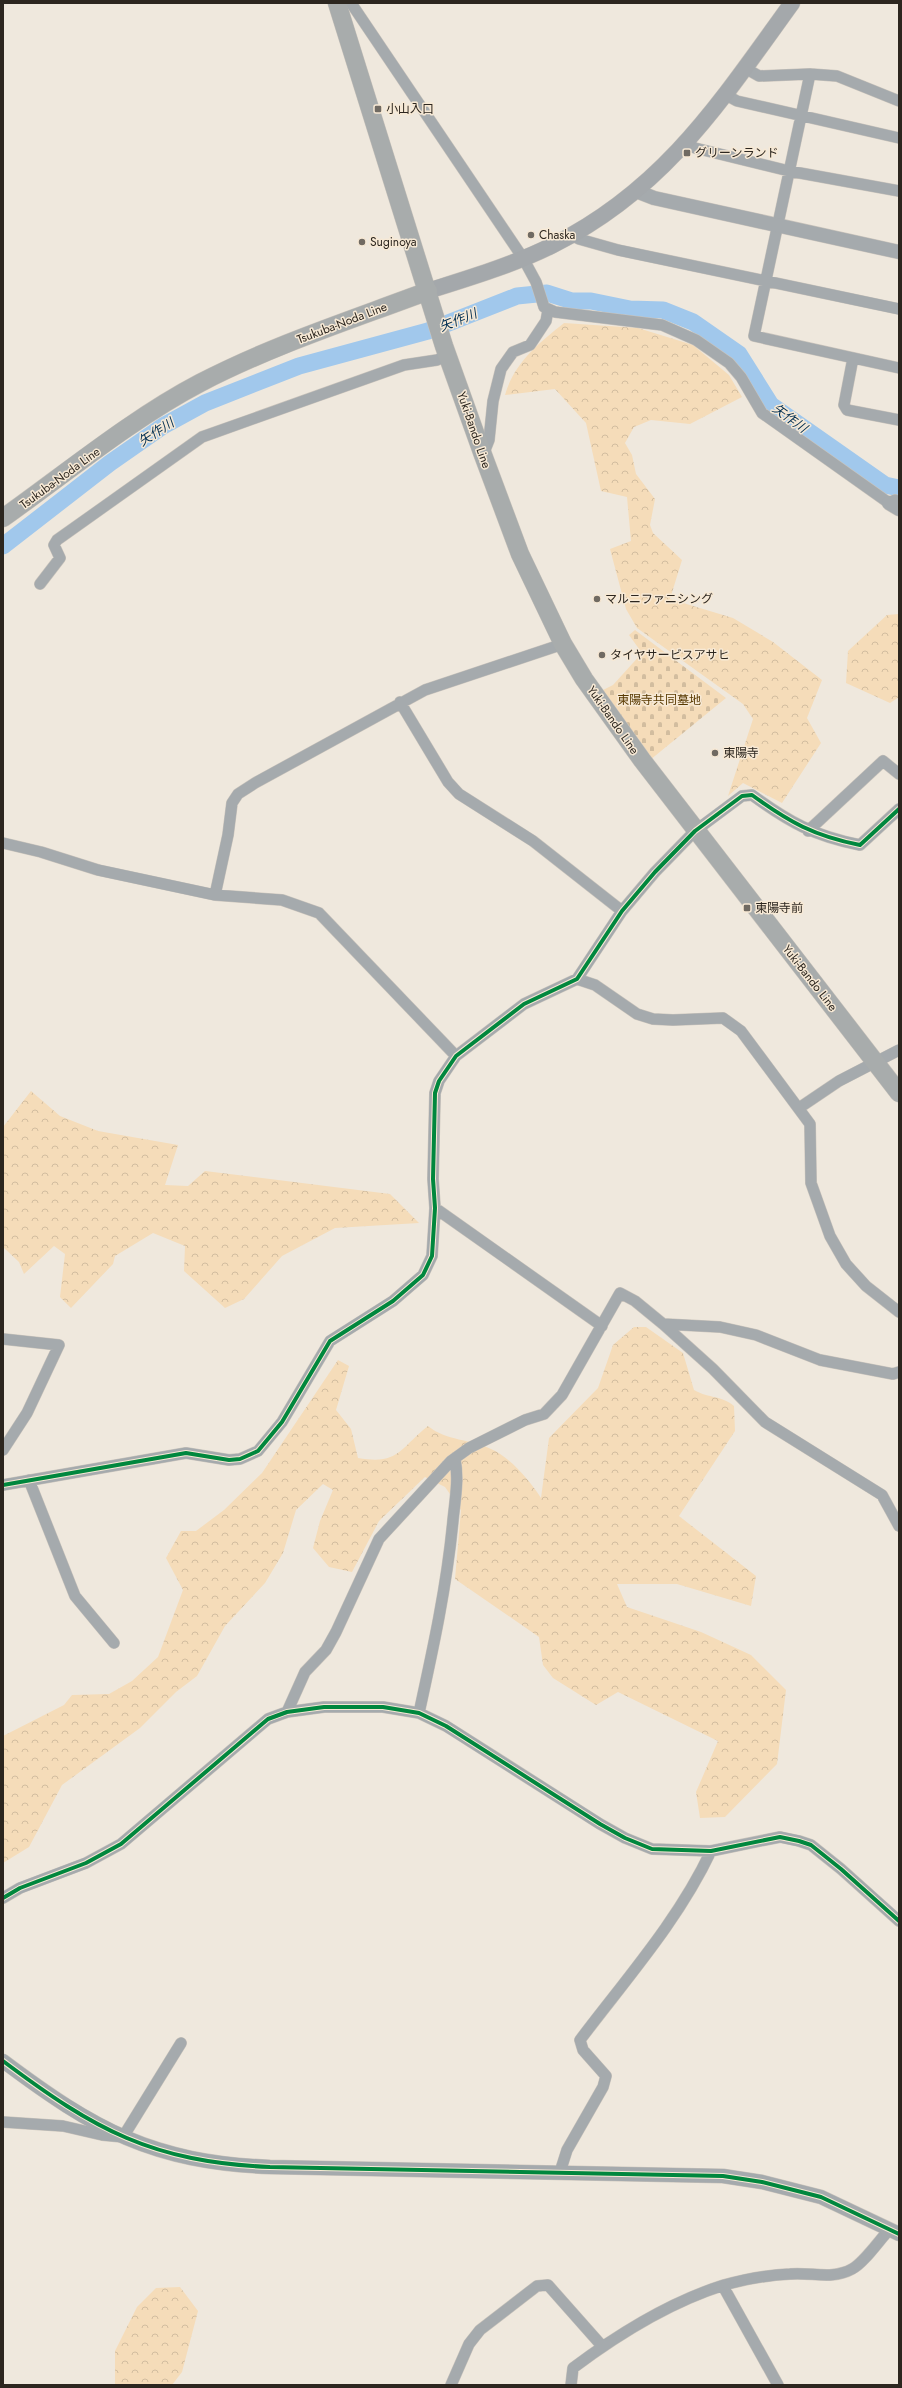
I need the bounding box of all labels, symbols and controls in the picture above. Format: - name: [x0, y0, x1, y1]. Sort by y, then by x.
- place label: 小山入口: [386, 100, 434, 118]
- marker: 小山入口: [373, 104, 383, 114]
- place label: グリーンランド: [695, 144, 778, 162]
- marker: グリーンランド: [682, 148, 692, 158]
- place label: Chaska: [539, 226, 575, 244]
- marker: Chaska: [526, 230, 536, 240]
- place label: Suginoya: [370, 233, 417, 251]
- marker: Suginoya: [357, 237, 367, 247]
- street label: Tsukuba-Noda Line: [294, 298, 390, 348]
- water label: 矢作川: [436, 303, 481, 336]
- street label: Yuki-Bando Line: [453, 389, 495, 471]
- water label: 矢作川: [769, 399, 813, 438]
- water label: 矢作川: [134, 412, 179, 451]
- street label: Tsukuba-Noda Line: [16, 443, 104, 513]
- place label: マルニファニシング: [605, 590, 713, 608]
- marker: マルニファニシング: [592, 594, 602, 604]
- place label: タイヤサービスアサヒ: [610, 646, 730, 664]
- marker: タイヤサービスアサヒ: [597, 650, 607, 660]
- street label: Yuki-Bando Line: [583, 682, 643, 758]
- park label: 東陽寺共同墓地: [617, 691, 701, 709]
- place label: 東陽寺: [723, 744, 759, 762]
- marker: 東陽寺: [710, 748, 720, 758]
- place label: 東陽寺前: [755, 899, 803, 917]
- marker: 東陽寺前: [742, 903, 752, 913]
- street label: Yuki-Bando Line: [778, 941, 842, 1015]

